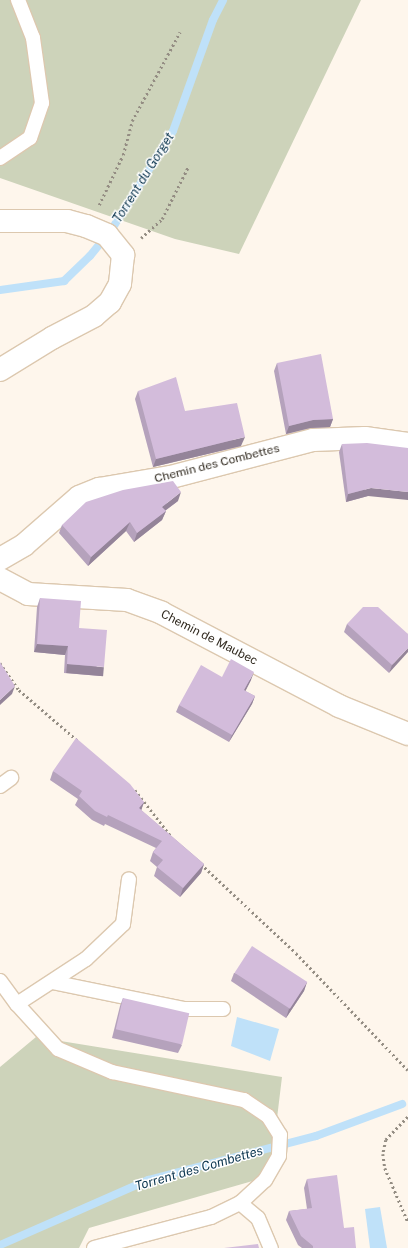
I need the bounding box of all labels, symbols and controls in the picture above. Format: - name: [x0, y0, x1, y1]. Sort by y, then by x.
- water label: Torrent du Gorget: [110, 130, 178, 226]
- street label: Chemin des Combettes: [153, 441, 281, 487]
- street label: Chemin de Maubec: [158, 607, 260, 669]
- water label: Torrent des Combettes: [133, 1143, 265, 1195]

